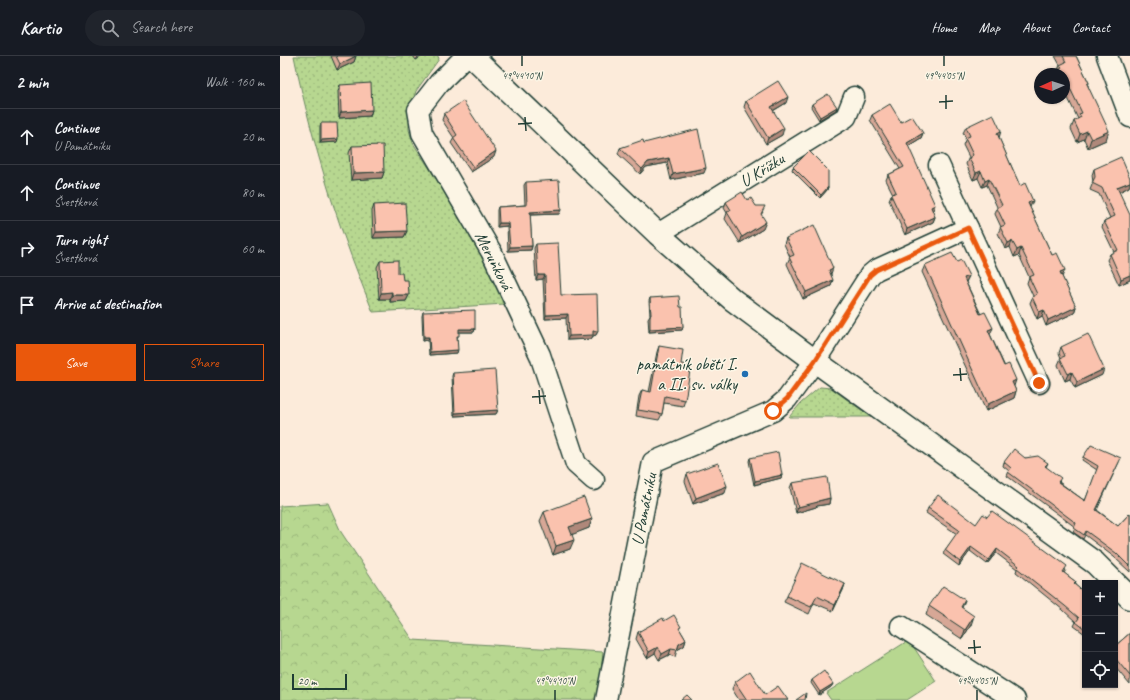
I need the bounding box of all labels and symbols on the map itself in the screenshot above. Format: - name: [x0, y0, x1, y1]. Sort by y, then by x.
- north arrow: [1034, 68, 1070, 104]
- text: 49°44'10"N: [502, 69, 544, 82]
- text: 49°44'05"N: [924, 69, 966, 82]
- street label: U Křížku: [736, 147, 789, 192]
- street label: Meruňková: [470, 228, 518, 295]
- place label: památník obětí I. a II. sv. války: [637, 354, 738, 395]
- marker: památník obětí I. a II. sv. války: [740, 369, 750, 379]
- route end: [1030, 374, 1048, 392]
- route start: [764, 402, 782, 420]
- street label: U Památníku: [627, 469, 662, 547]
- scale bar: [292, 672, 347, 691]
- text: 49°44'10"N: [535, 674, 577, 687]
- text: 49°44'05"N: [957, 674, 999, 687]

